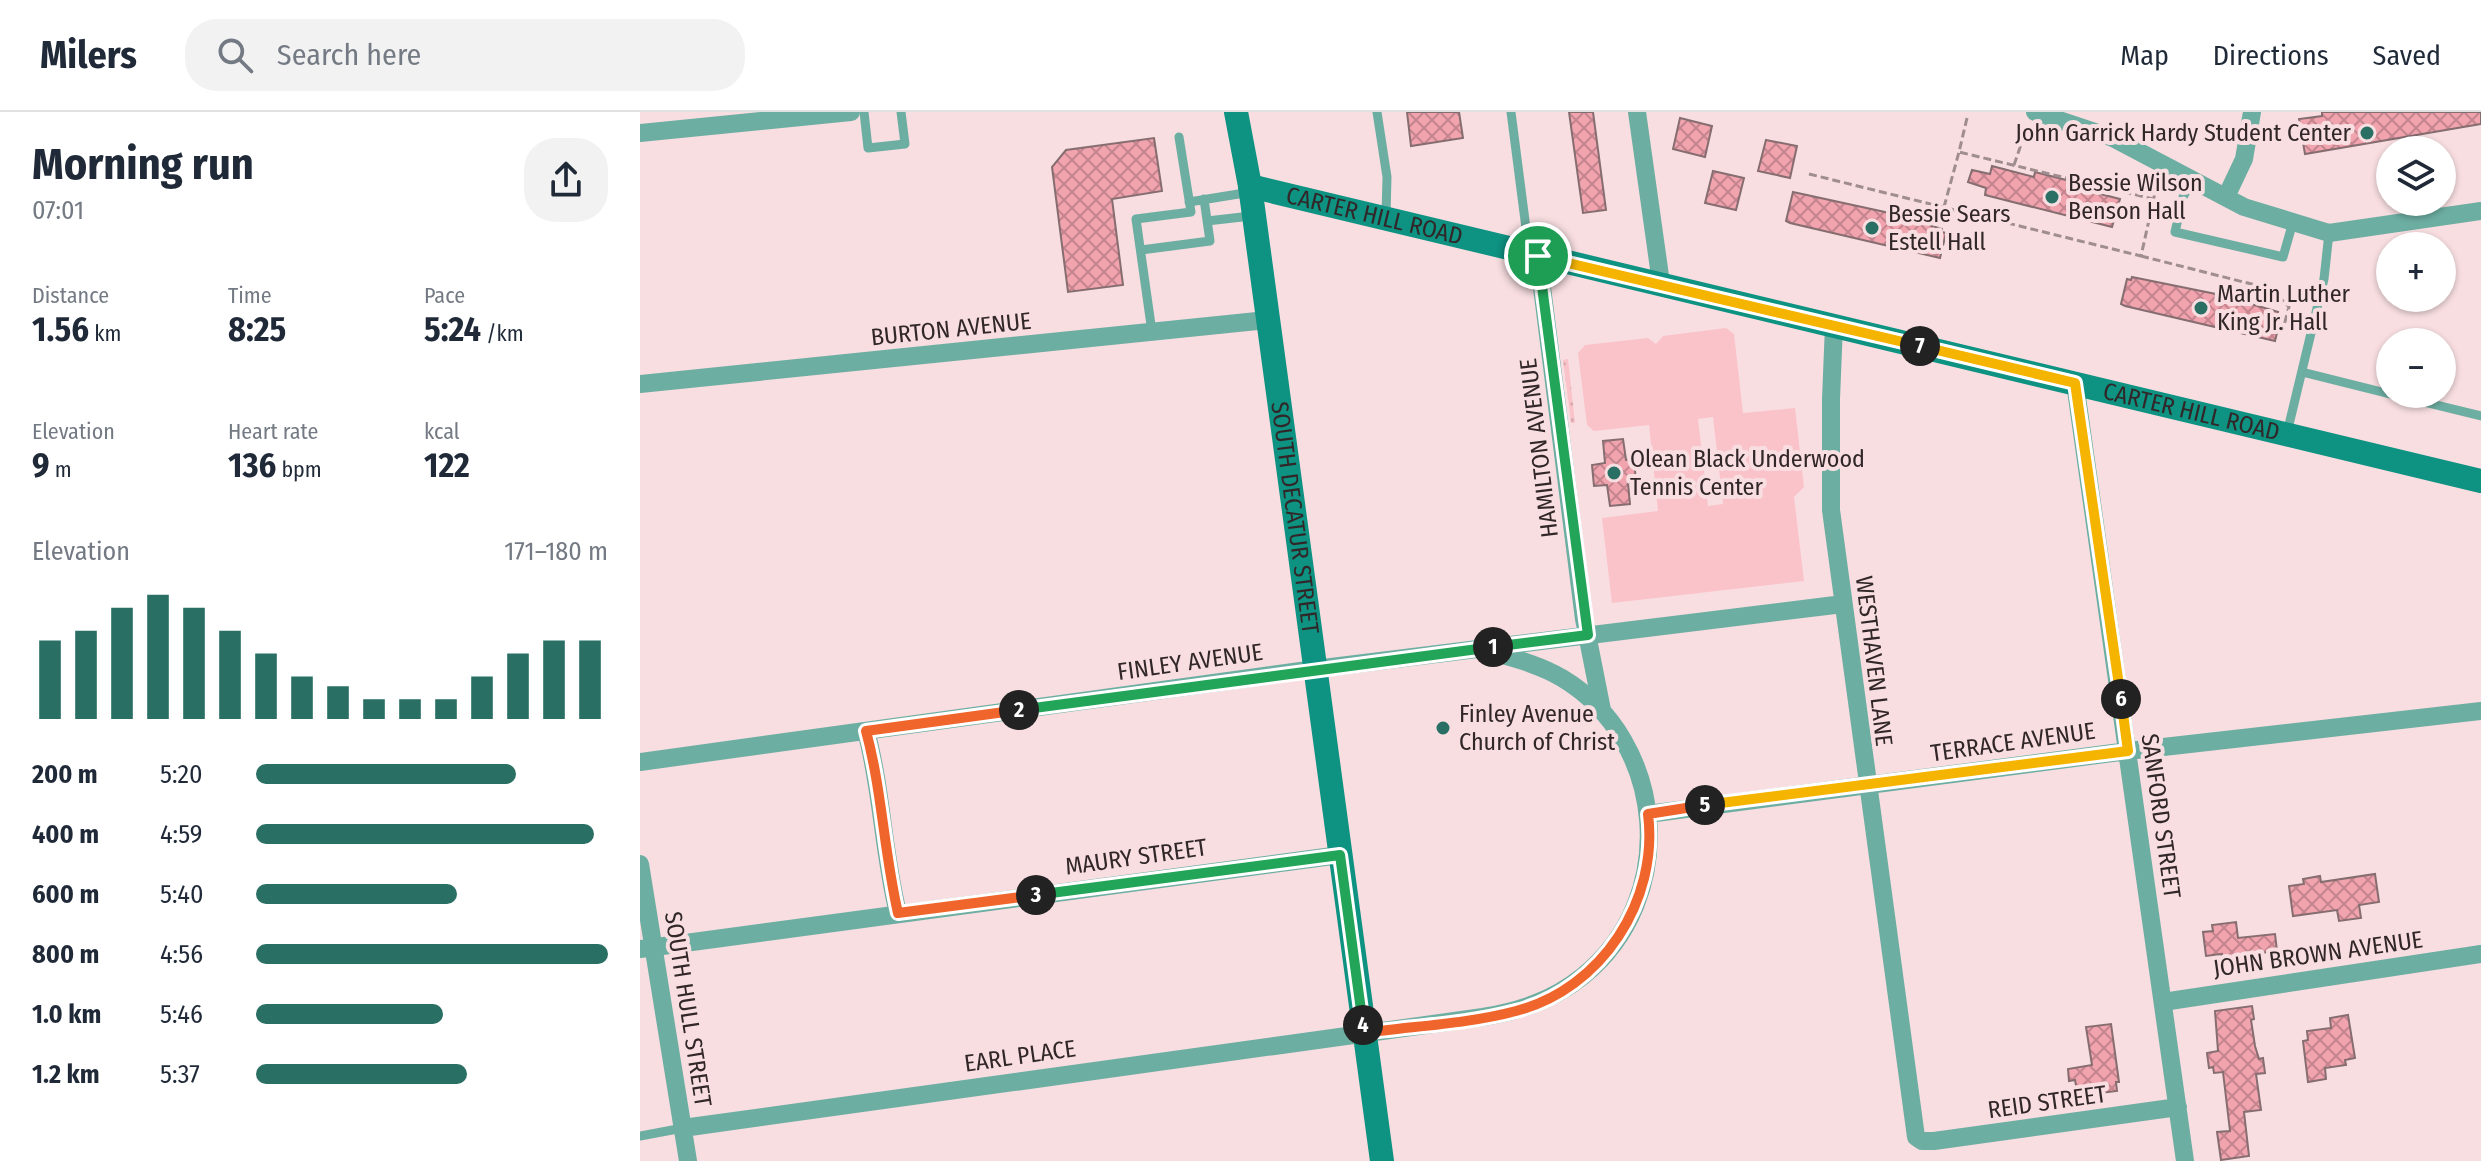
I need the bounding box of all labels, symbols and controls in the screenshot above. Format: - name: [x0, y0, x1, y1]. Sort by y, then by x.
- search box: [185, 19, 745, 91]
- text: Milers: [40, 32, 137, 78]
- icon: search: [213, 33, 257, 77]
- text: Search here: [277, 37, 421, 73]
- text: Map: [2120, 39, 2169, 72]
- text: Directions: [2213, 39, 2329, 72]
- text: Saved: [2373, 39, 2441, 72]
- place label: John Garrick Hardy Student Center: [2015, 119, 2352, 147]
- marker: John Garrick Hardy Student Center: [2358, 124, 2376, 142]
- map controls: [2376, 136, 2456, 408]
- button: layers: [2376, 136, 2456, 216]
- text: Morning run: [32, 138, 254, 191]
- button: share: [524, 138, 608, 222]
- place label: Bessie Wilson Benson Hall: [2068, 169, 2203, 225]
- street label: CARTER HILL ROAD: [1283, 181, 1466, 250]
- marker: Bessie Wilson Benson Hall: [2043, 188, 2061, 206]
- text: 07:01: [32, 195, 84, 226]
- place label: Bessie Sears Estell Hall: [1888, 200, 2010, 256]
- marker: Bessie Sears Estell Hall: [1863, 219, 1881, 237]
- pin: [1504, 222, 1572, 290]
- button: +: [2376, 232, 2456, 312]
- icon: arrive: [1516, 234, 1560, 278]
- place label: Martin Luther King Jr. Hall: [2217, 280, 2351, 336]
- text: Distance: [32, 282, 109, 309]
- text: Time: [228, 282, 272, 309]
- text: Pace: [424, 282, 465, 309]
- marker: Martin Luther King Jr. Hall: [2192, 299, 2210, 317]
- street label: BURTON AVENUE: [869, 307, 1033, 351]
- text: 1.56: [32, 309, 89, 350]
- text: 8:25: [228, 309, 286, 350]
- text: 5:24: [424, 309, 481, 350]
- text: km: [89, 320, 121, 347]
- text: /km: [481, 320, 524, 347]
- pin: 7: [1900, 326, 1940, 366]
- button: −: [2376, 328, 2456, 408]
- text: 7: [1915, 332, 1925, 359]
- street label: HAMILTON AVENUE: [1514, 357, 1564, 539]
- street label: CARTER HILL ROAD: [2100, 377, 2282, 446]
- street label: SOUTH DECATUR STREET: [1265, 400, 1324, 636]
- text: Elevation: [32, 418, 115, 445]
- text: Heart rate: [228, 418, 318, 445]
- text: kcal: [424, 418, 460, 445]
- text: 9: [32, 445, 50, 486]
- text: 136: [228, 445, 276, 486]
- text: 122: [424, 445, 470, 486]
- place label: Olean Black Underwood Tennis Center: [1630, 445, 1865, 501]
- text: m: [50, 456, 72, 483]
- text: bpm: [276, 456, 322, 483]
- marker: Olean Black Underwood Tennis Center: [1605, 464, 1623, 482]
- text: Elevation: [32, 536, 130, 567]
- text: 171–180 m: [504, 536, 608, 567]
- street label: WESTHAVEN LANE: [1850, 574, 1898, 748]
- pin: 1: [1473, 627, 1513, 667]
- text: 1: [1488, 633, 1498, 660]
- street label: FINLEY AVENUE: [1116, 638, 1264, 686]
- pin: 6: [2101, 679, 2141, 719]
- text: 6: [2115, 685, 2127, 712]
- pin: 2: [999, 690, 1039, 730]
- text: 2: [1014, 696, 1024, 723]
- place label: Finley Avenue Church of Christ: [1459, 700, 1615, 756]
- street label: TERRACE AVENUE: [1929, 717, 2097, 767]
- marker: Finley Avenue Church of Christ: [1434, 719, 1452, 737]
- street label: SANFORD STREET: [2136, 732, 2186, 900]
- text: 200 m: [32, 759, 98, 790]
- text: 5:20: [160, 759, 202, 790]
- pin: 5: [1685, 785, 1725, 825]
- text: 5: [1700, 791, 1710, 818]
- text: 400 m: [32, 819, 99, 850]
- text: 4:59: [160, 819, 202, 850]
- street label: MAURY STREET: [1063, 833, 1209, 881]
- pin: 3: [1016, 875, 1056, 915]
- text: 600 m: [32, 879, 99, 910]
- text: 5:40: [160, 879, 203, 910]
- text: 3: [1031, 881, 1041, 908]
- street label: SOUTH HULL STREET: [659, 909, 717, 1109]
- street label: JOHN BROWN AVENUE: [2211, 925, 2425, 983]
- text: 800 m: [32, 939, 99, 970]
- text: 4:56: [160, 939, 203, 970]
- text: 1.0 km: [32, 999, 101, 1030]
- text: 5:46: [160, 999, 203, 1030]
- pin: 4: [1343, 1005, 1383, 1045]
- text: 4: [1357, 1011, 1369, 1038]
- street label: EARL PLACE: [962, 1034, 1078, 1078]
- text: 1.2 km: [32, 1059, 99, 1090]
- text: 5:37: [160, 1059, 200, 1090]
- street label: REID STREET: [1986, 1080, 2108, 1124]

